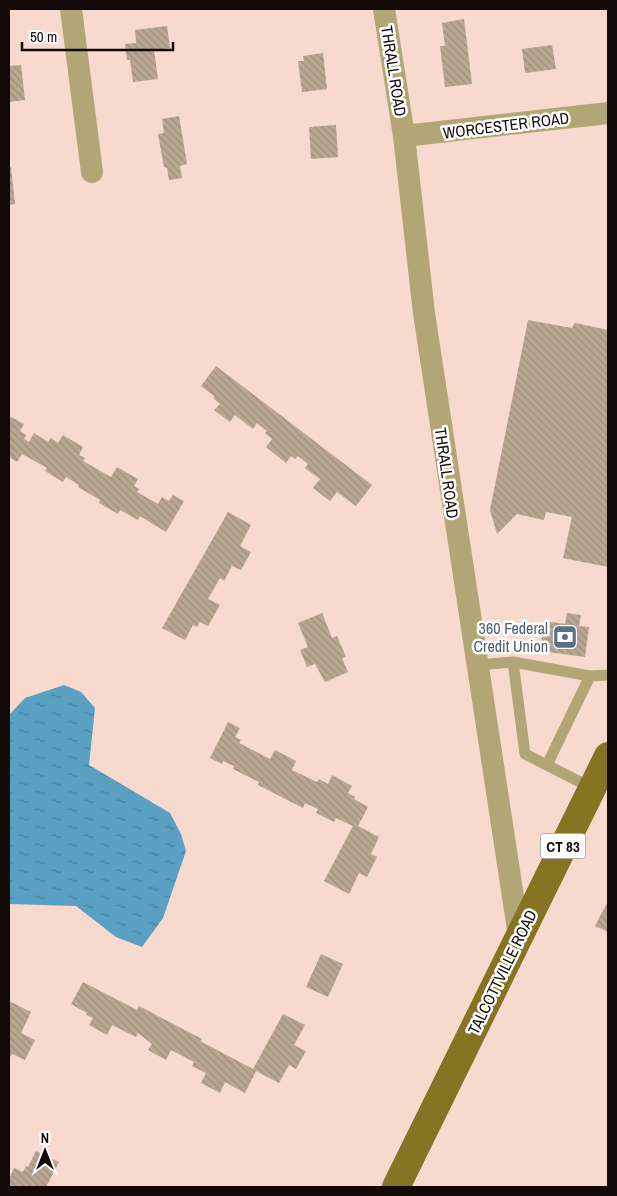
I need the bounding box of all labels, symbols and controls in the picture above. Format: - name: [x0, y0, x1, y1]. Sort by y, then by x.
- scale bar: [22, 20, 174, 52]
- street label: THRALL ROAD: [376, 24, 412, 118]
- text: 50 m: [30, 26, 57, 47]
- street label: WORCESTER ROAD: [442, 106, 570, 144]
- street label: THRALL ROAD: [430, 426, 464, 520]
- place label: 360 Federal Credit Union: [474, 617, 548, 657]
- bank icon: 360 Federal Credit Union: [552, 624, 578, 650]
- road number: CT 83: [540, 834, 586, 858]
- street label: TALCOTTVILLE ROAD: [462, 906, 542, 1038]
- north arrow: [20, 1126, 70, 1176]
- text: N: [41, 1129, 49, 1147]

